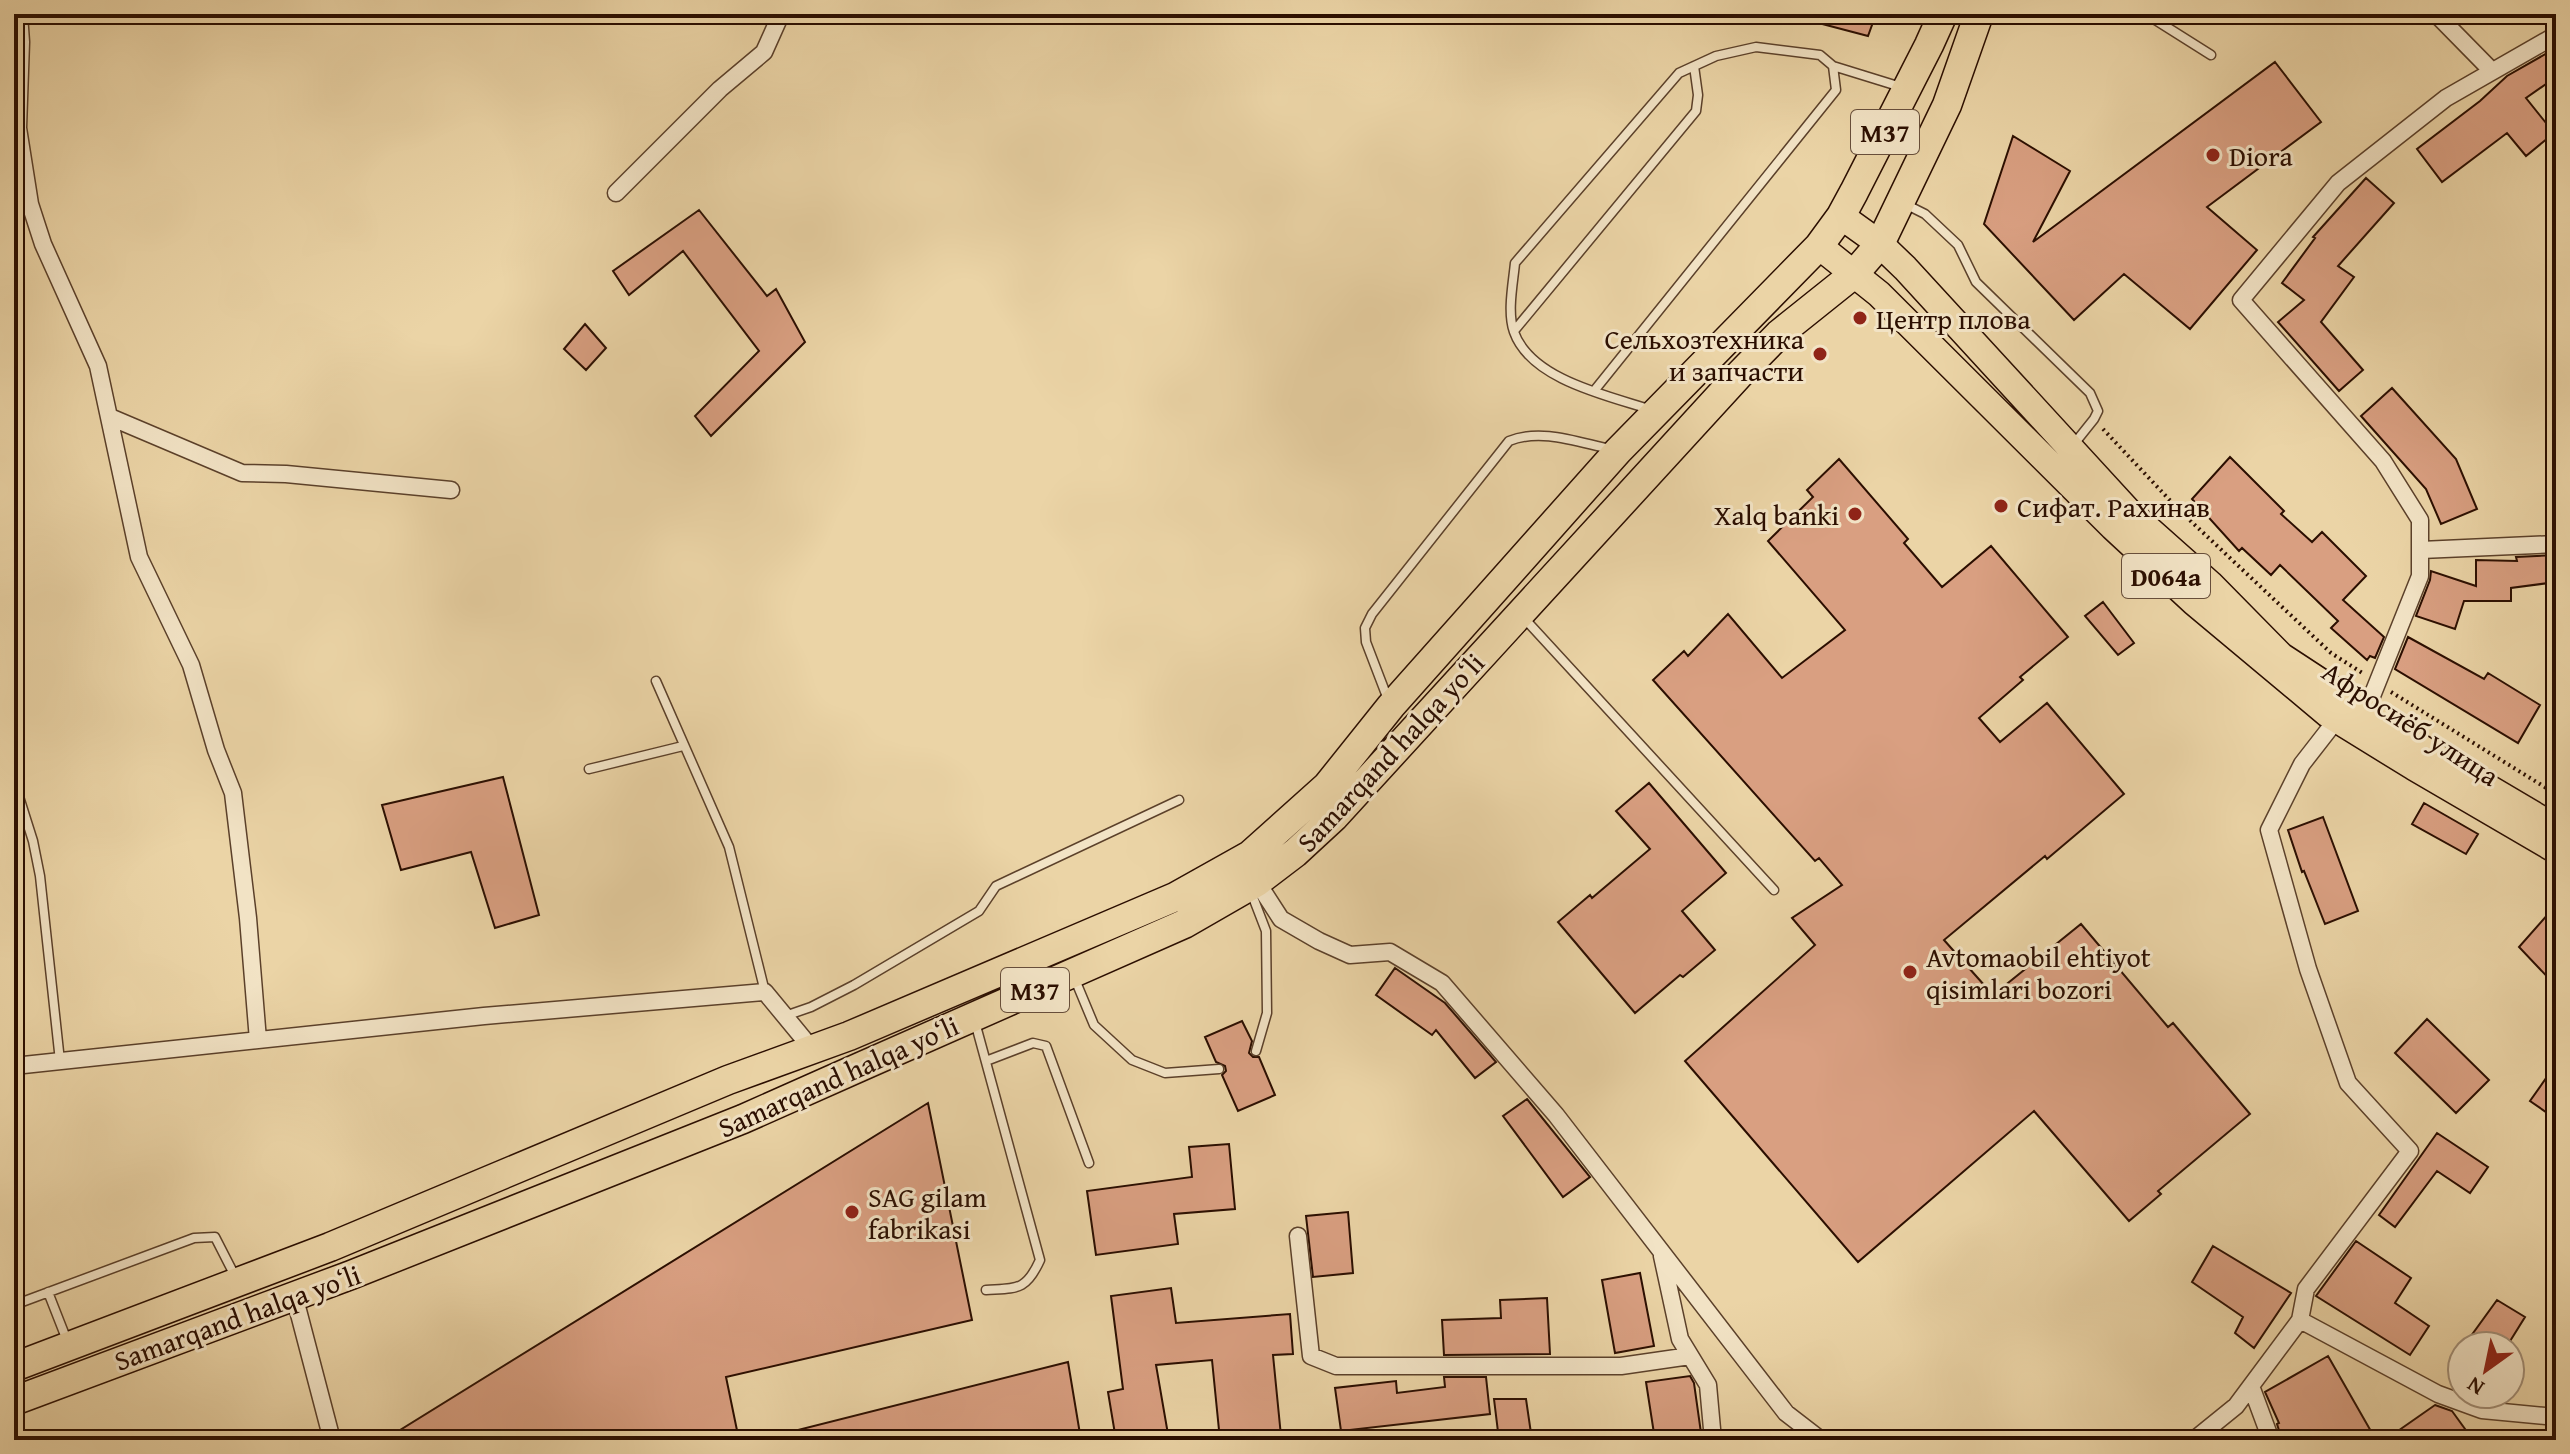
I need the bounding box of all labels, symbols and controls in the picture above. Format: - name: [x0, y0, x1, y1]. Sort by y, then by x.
- road number: M37: [1851, 110, 1919, 154]
- place label: Diora: [2229, 135, 2293, 176]
- marker: Diora: [2204, 146, 2222, 164]
- place label: Центр плова: [1876, 298, 2031, 339]
- marker: Центр плова: [1851, 309, 1869, 327]
- place label: Сельхозтехника и запчасти: [1605, 318, 1805, 391]
- marker: Сельхозтехника и запчасти: [1811, 345, 1829, 363]
- place label: Сифат. Рахинав: [2017, 486, 2210, 527]
- place label: Xalq banki: [1714, 494, 1839, 535]
- marker: Сифат. Рахинав: [1992, 497, 2010, 515]
- marker: Xalq banki: [1846, 505, 1864, 523]
- road number: D064a: [2122, 554, 2210, 598]
- street label: Samarqand halqa yoʻli: [1287, 643, 1494, 861]
- street label: Афросиёб улица: [2315, 650, 2508, 796]
- place label: Avtomaobil ehtiyot qisimlari bozori: [1926, 936, 2151, 1009]
- marker: Avtomaobil ehtiyot qisimlari bozori: [1901, 963, 1919, 981]
- road number: M37: [1001, 968, 1069, 1012]
- street label: Samarqand halqa yoʻli: [711, 1004, 965, 1148]
- place label: SAG gilam fabrikasi: [868, 1176, 987, 1249]
- marker: SAG gilam fabrikasi: [843, 1203, 861, 1221]
- street label: Samarqand halqa yoʻli: [108, 1253, 366, 1381]
- north arrow: [2446, 1330, 2526, 1410]
- text: N: [2460, 1369, 2490, 1404]

